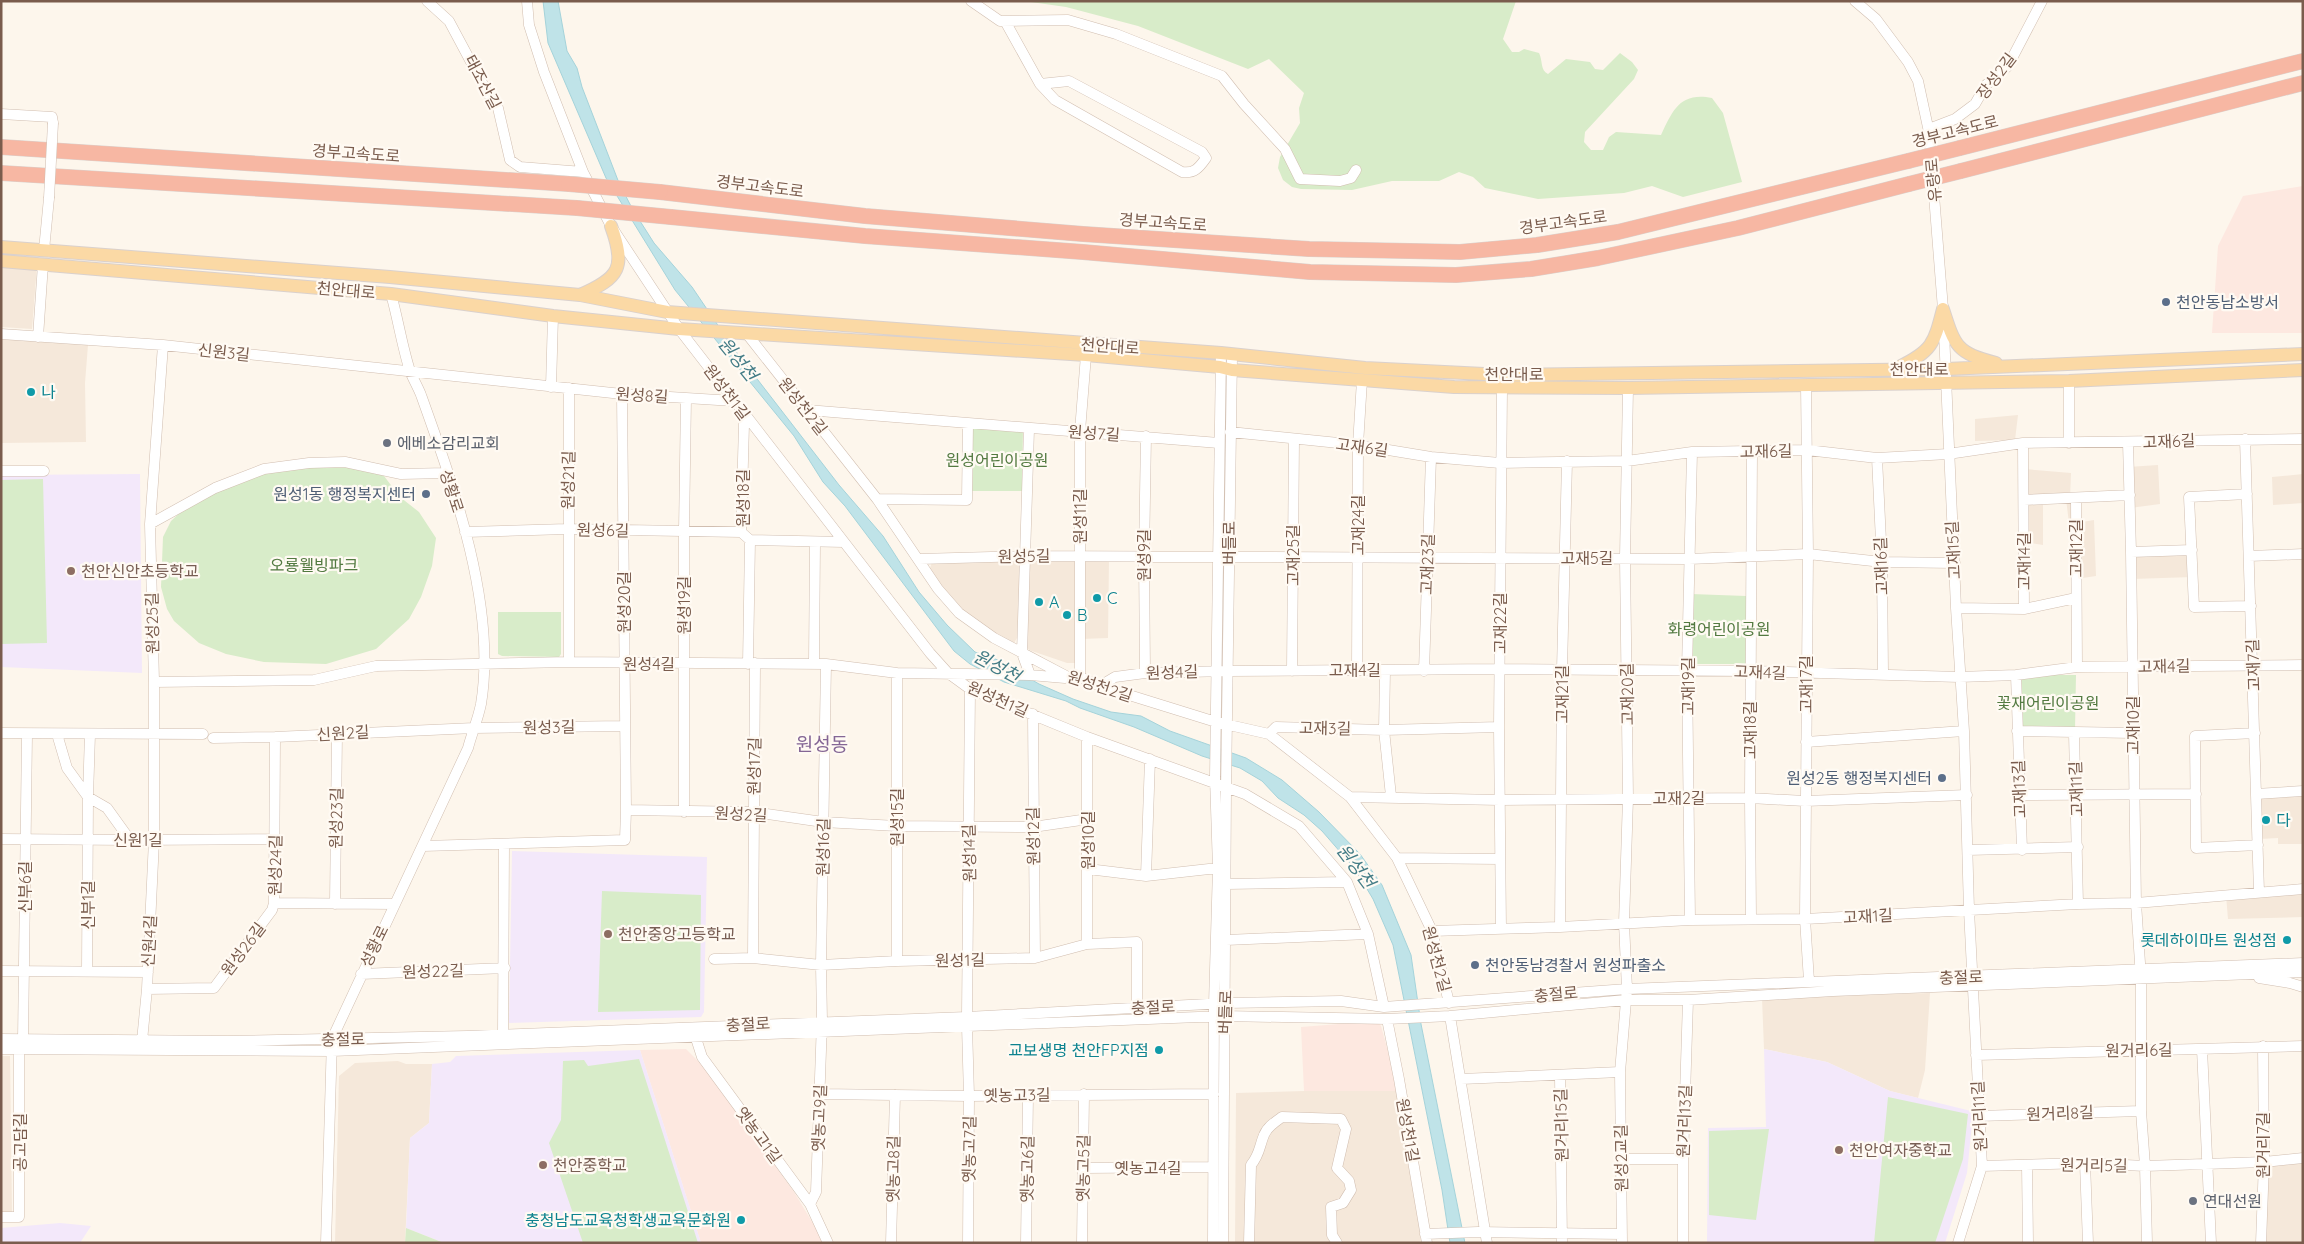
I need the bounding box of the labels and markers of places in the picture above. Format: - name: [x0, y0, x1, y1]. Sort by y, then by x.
- place label: 천안동남소방서: [2176, 292, 2279, 312]
- marker: 천안동남소방서: [2160, 296, 2172, 308]
- place label: 나: [41, 382, 56, 402]
- marker: 나: [25, 386, 37, 398]
- place label: 에베소감리교회: [397, 433, 500, 453]
- marker: 에베소감리교회: [381, 437, 393, 449]
- place label: 원성1동 행정복지센터: [273, 484, 416, 504]
- marker: 원성1동 행정복지센터: [420, 488, 432, 500]
- place label: 천안신안초등학교: [81, 561, 199, 581]
- marker: 천안신안초등학교: [65, 565, 77, 577]
- place label: C: [1107, 588, 1117, 608]
- place label: A: [1049, 592, 1059, 612]
- marker: C: [1091, 592, 1103, 604]
- marker: A: [1033, 596, 1045, 608]
- place label: B: [1077, 605, 1087, 625]
- marker: B: [1061, 609, 1073, 621]
- place label: 원성2동 행정복지센터: [1786, 768, 1932, 788]
- marker: 원성2동 행정복지센터: [1936, 772, 1948, 784]
- place label: 다: [2276, 810, 2291, 830]
- marker: 다: [2260, 814, 2272, 826]
- place label: 천안중앙고등학교: [618, 924, 736, 944]
- marker: 천안중앙고등학교: [602, 928, 614, 940]
- place label: 롯데하이마트 원성점: [2140, 930, 2277, 950]
- marker: 롯데하이마트 원성점: [2281, 934, 2293, 946]
- place label: 천안동남경찰서 원성파출소: [1485, 955, 1666, 975]
- marker: 천안동남경찰서 원성파출소: [1469, 959, 1481, 971]
- place label: 교보생명 천안FP지점: [1008, 1040, 1149, 1060]
- marker: 교보생명 천안FP지점: [1153, 1044, 1165, 1056]
- place label: 천안여자중학교: [1849, 1140, 1952, 1160]
- marker: 천안여자중학교: [1833, 1144, 1845, 1156]
- place label: 천안중학교: [553, 1155, 627, 1175]
- marker: 천안중학교: [537, 1159, 549, 1171]
- place label: 연대선원: [2203, 1191, 2262, 1211]
- marker: 연대선원: [2187, 1195, 2199, 1207]
- place label: 충청남도교육청학생교육문화원: [525, 1210, 731, 1230]
- marker: 충청남도교육청학생교육문화원: [735, 1214, 747, 1226]

